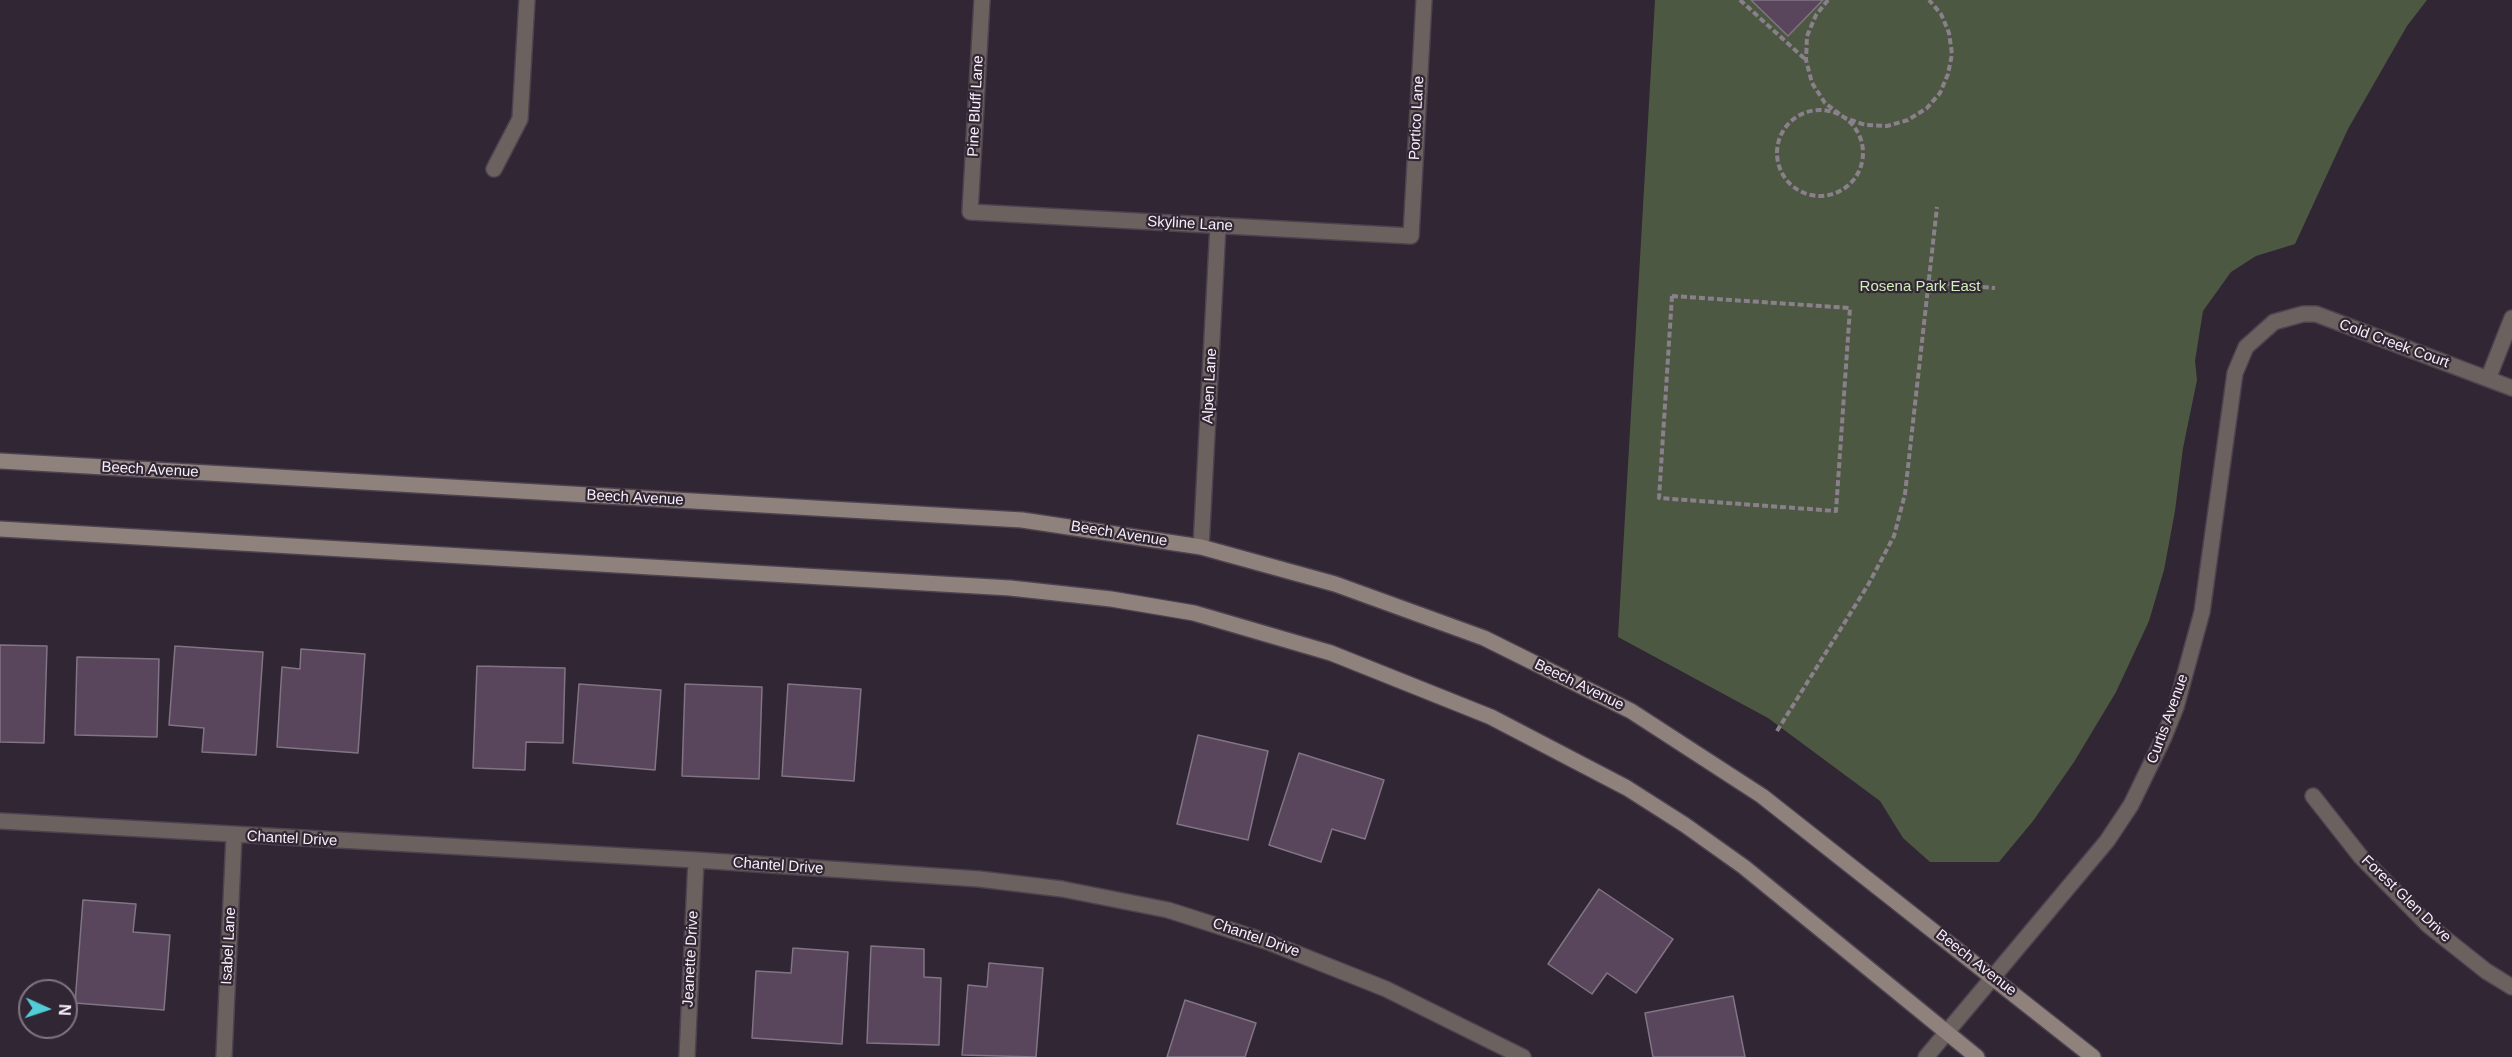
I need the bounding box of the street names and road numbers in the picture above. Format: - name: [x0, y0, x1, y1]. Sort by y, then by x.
- street label: Pine Bluff Lane: [964, 55, 988, 157]
- street label: Portico Lane: [1406, 75, 1428, 161]
- street label: Skyline Lane: [1147, 213, 1233, 235]
- street label: Cold Creek Court: [2336, 316, 2452, 372]
- street label: Alpen Lane: [1199, 348, 1221, 424]
- street label: Beech Avenue: [101, 458, 199, 482]
- street label: Beech Avenue: [586, 486, 684, 510]
- street label: Beech Avenue: [1070, 518, 1168, 550]
- street label: Beech Avenue: [1531, 656, 1627, 714]
- street label: Curtis Avenue: [2143, 672, 2193, 766]
- street label: Chantel Drive: [246, 828, 338, 850]
- street label: Forest Glen Drive: [2357, 852, 2455, 946]
- street label: Chantel Drive: [732, 854, 824, 878]
- street label: Isabel Lane: [218, 907, 240, 985]
- street label: Jeanette Drive: [679, 910, 703, 1008]
- street label: Chantel Drive: [1210, 915, 1302, 961]
- street label: Beech Avenue: [1932, 926, 2020, 1000]

